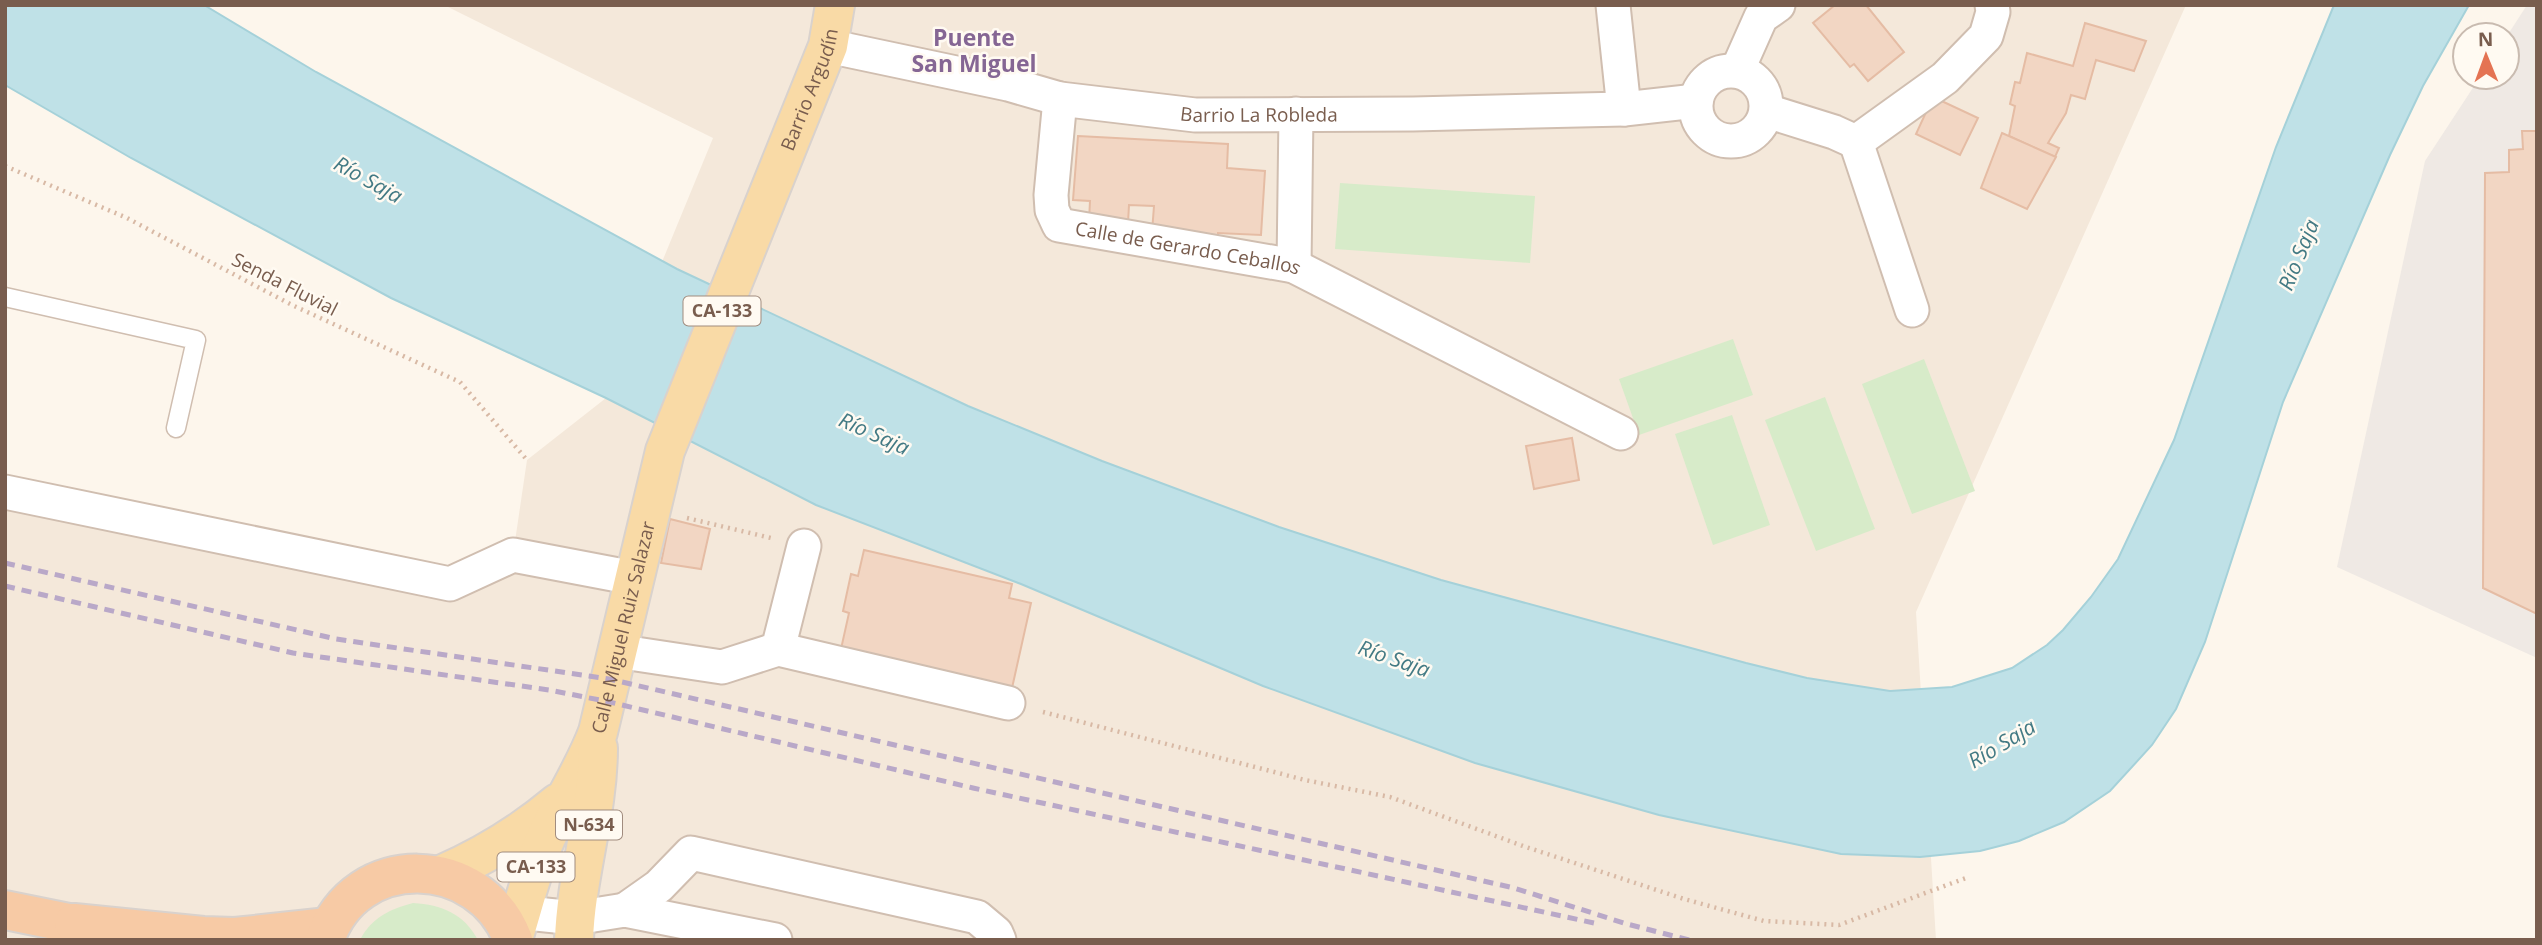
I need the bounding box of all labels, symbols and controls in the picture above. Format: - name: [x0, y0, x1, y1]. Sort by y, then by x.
- district label: Puente San Miguel: [911, 21, 1037, 79]
- north arrow: [2451, 21, 2521, 91]
- street label: Barrio Argudín: [774, 26, 844, 154]
- text: N: [2478, 26, 2494, 52]
- street label: Barrio La Robleda: [1179, 100, 1338, 128]
- water label: Río Saja: [329, 149, 408, 209]
- street label: Calle de Gerardo Ceballos: [1073, 215, 1306, 281]
- water label: Río Saja: [2271, 215, 2325, 294]
- street label: Senda Fluvial: [228, 246, 342, 322]
- road number: CA-133: [684, 296, 760, 326]
- water label: Río Saja: [835, 405, 914, 461]
- street label: Calle Miguel Ruiz Salazar: [585, 518, 661, 736]
- water label: Río Saja: [1355, 633, 1434, 683]
- water label: Río Saja: [1962, 712, 2041, 774]
- road number: N-634: [556, 810, 622, 840]
- road number: CA-133: [498, 852, 574, 882]

